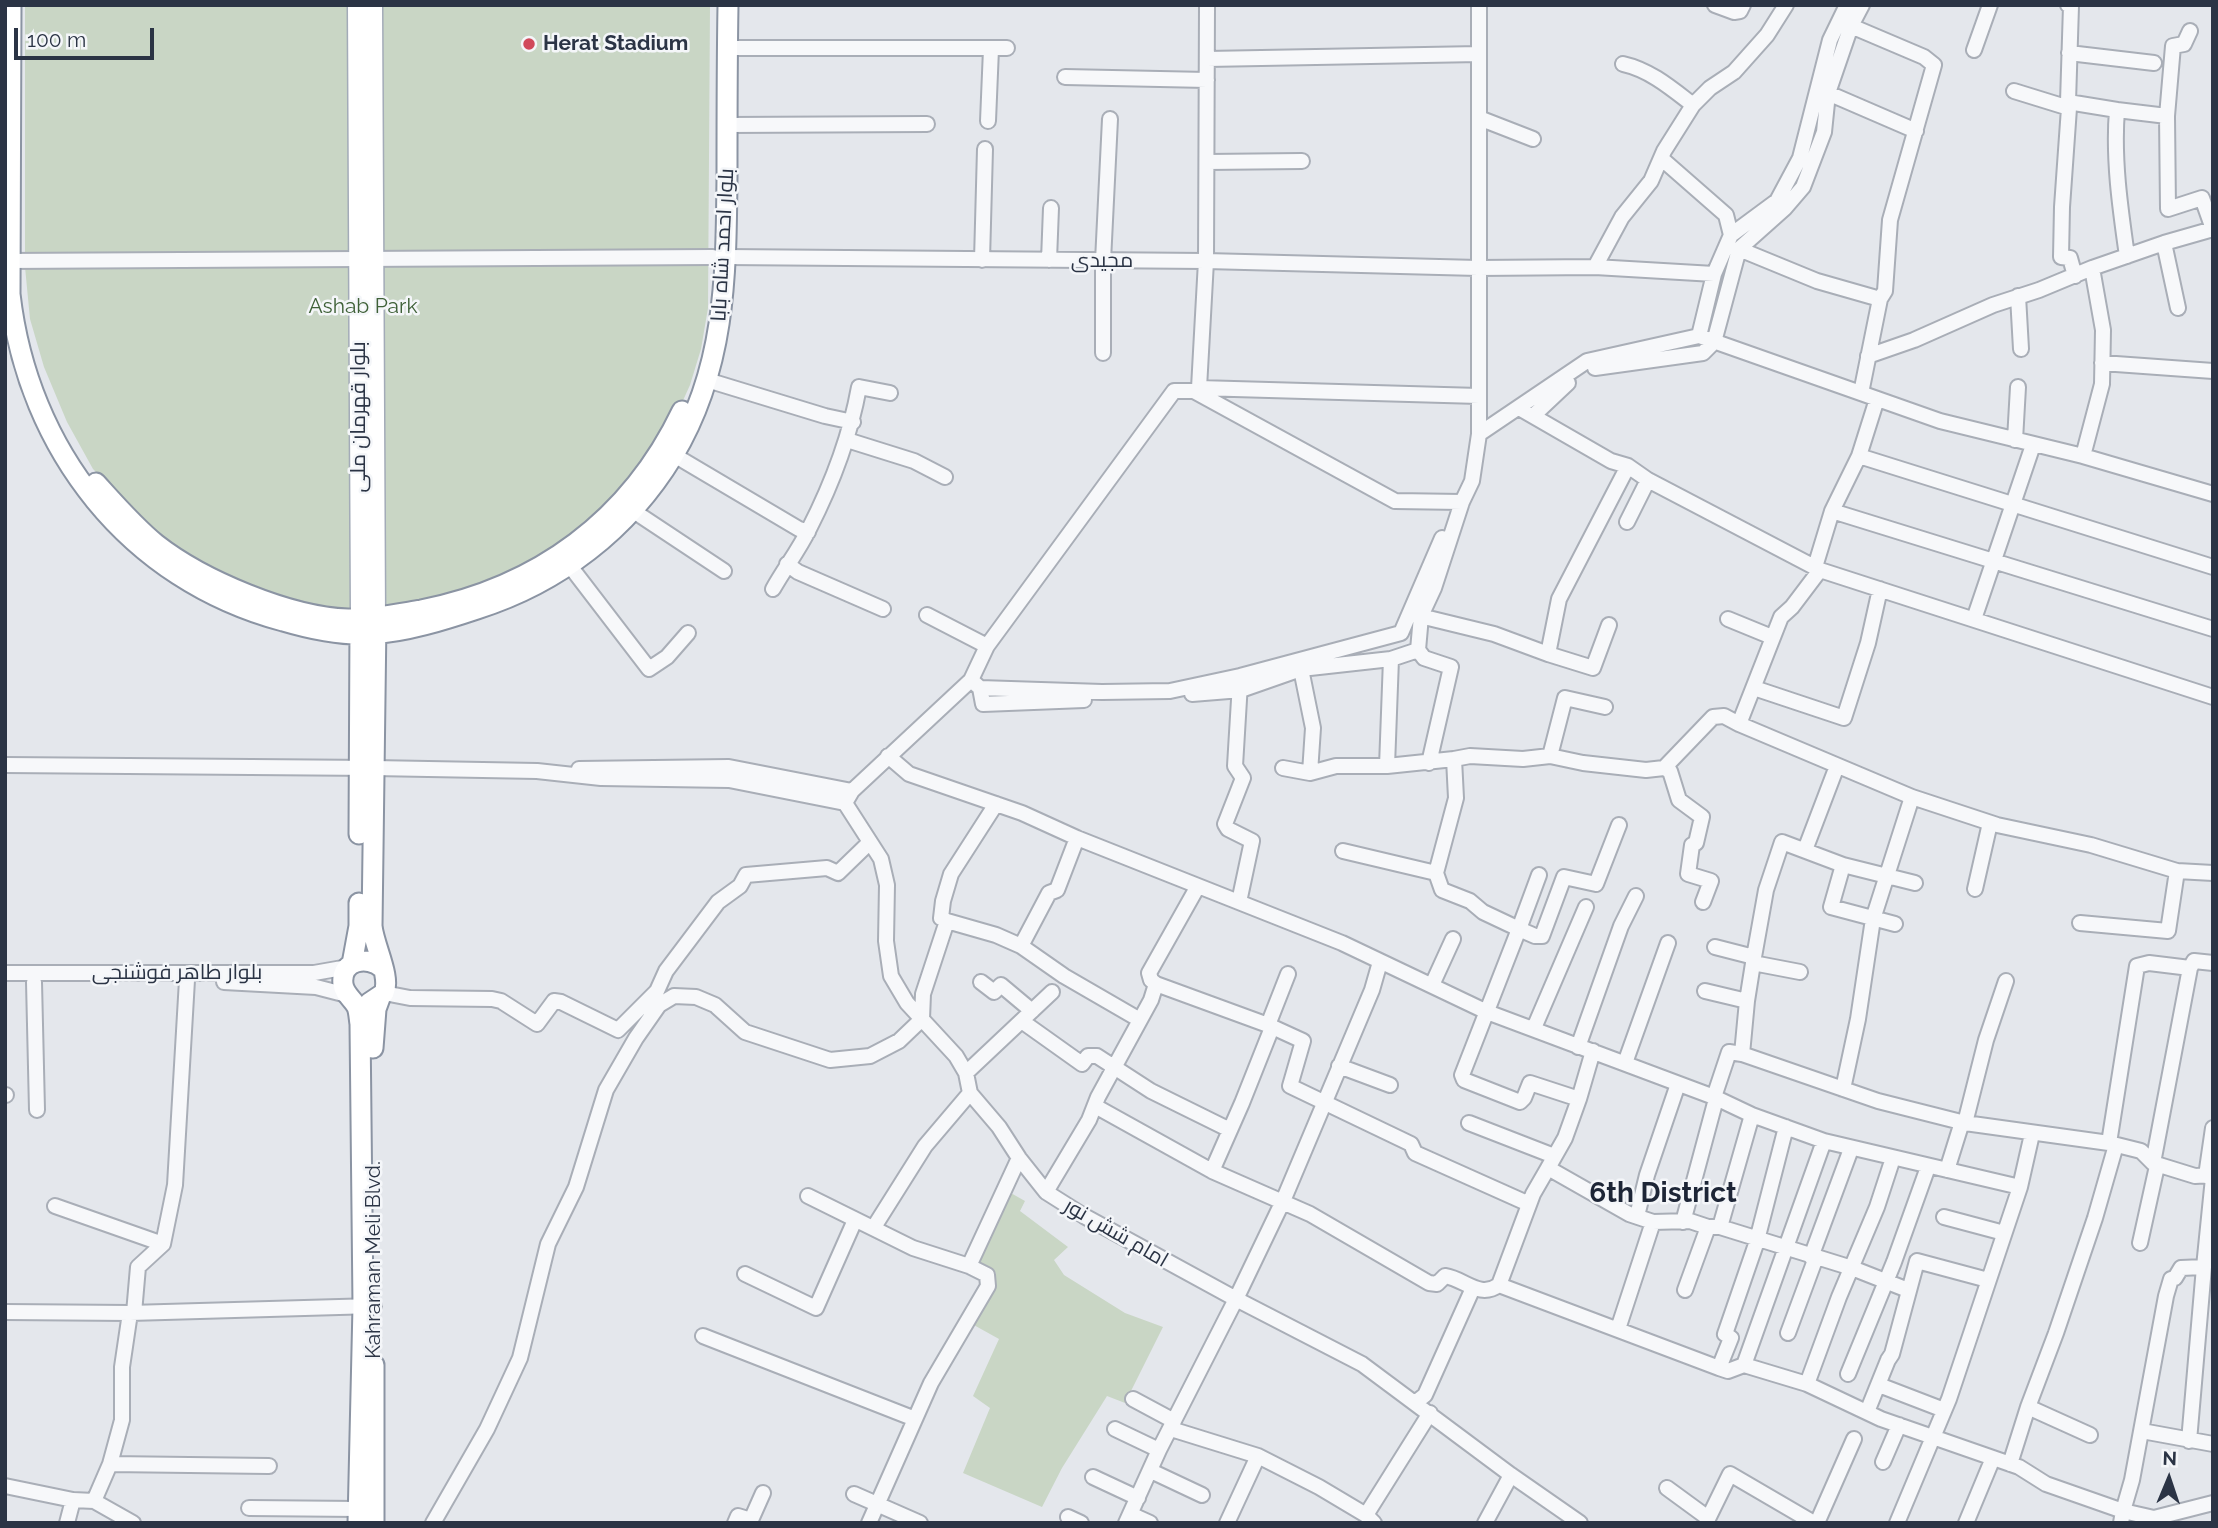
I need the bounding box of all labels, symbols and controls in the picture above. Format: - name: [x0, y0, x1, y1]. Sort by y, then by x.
- scale bar: [18, 14, 158, 58]
- text: 100 m: [27, 27, 86, 52]
- place label: Herat Stadium: [543, 31, 688, 57]
- marker: Herat Stadium: [521, 36, 537, 52]
- street label: بلوار احمد شاه بابا: [706, 168, 740, 322]
- street label: مجیدی: [1071, 248, 1133, 274]
- park label: Ashab Park: [308, 294, 418, 320]
- street label: بلوار قهرمان ملی: [346, 341, 372, 493]
- street label: بلوار طاهر فوشنجی: [92, 960, 262, 986]
- street label: Kahraman Meli Blvd.: [361, 1161, 387, 1359]
- district label: 6th District: [1589, 1177, 1737, 1211]
- street label: امام شش نور: [1059, 1193, 1173, 1273]
- north arrow: [2134, 1444, 2204, 1514]
- text: N: [2162, 1447, 2177, 1469]

